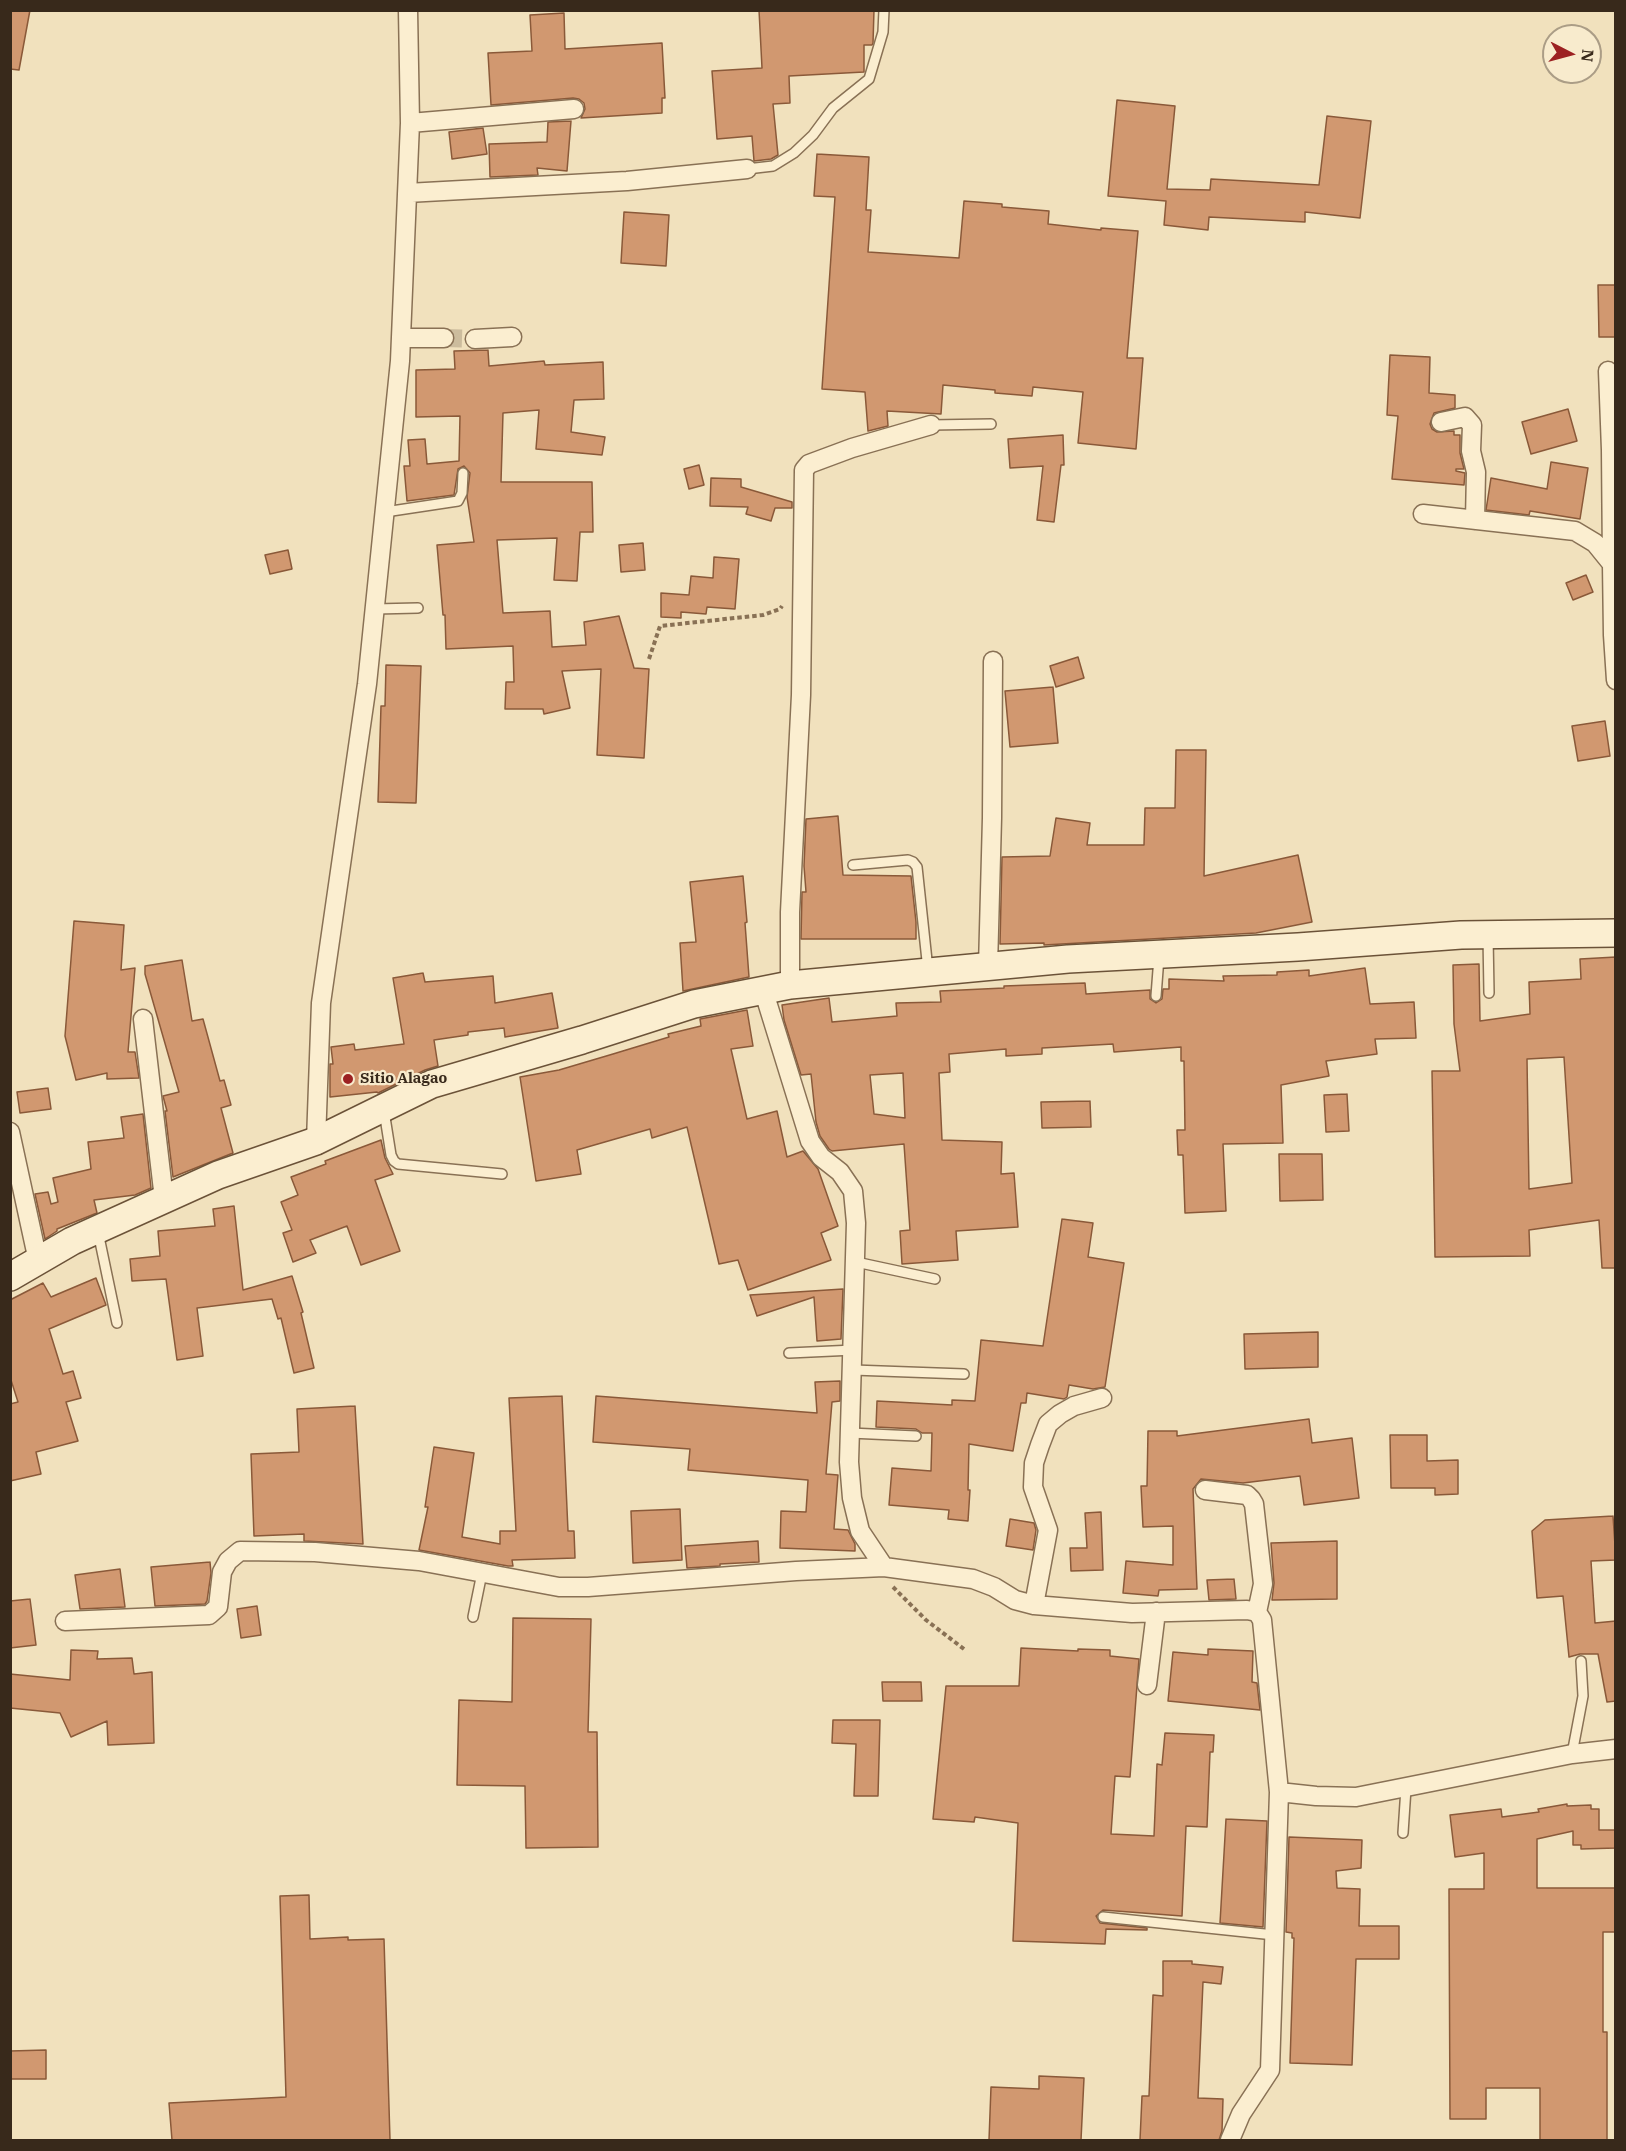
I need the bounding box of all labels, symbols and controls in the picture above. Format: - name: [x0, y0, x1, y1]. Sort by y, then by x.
- north arrow: [1542, 24, 1602, 84]
- text: N: [1577, 48, 1599, 63]
- place label: Sitio Alagao: [360, 1070, 447, 1088]
- marker: Sitio Alagao: [341, 1072, 355, 1086]

